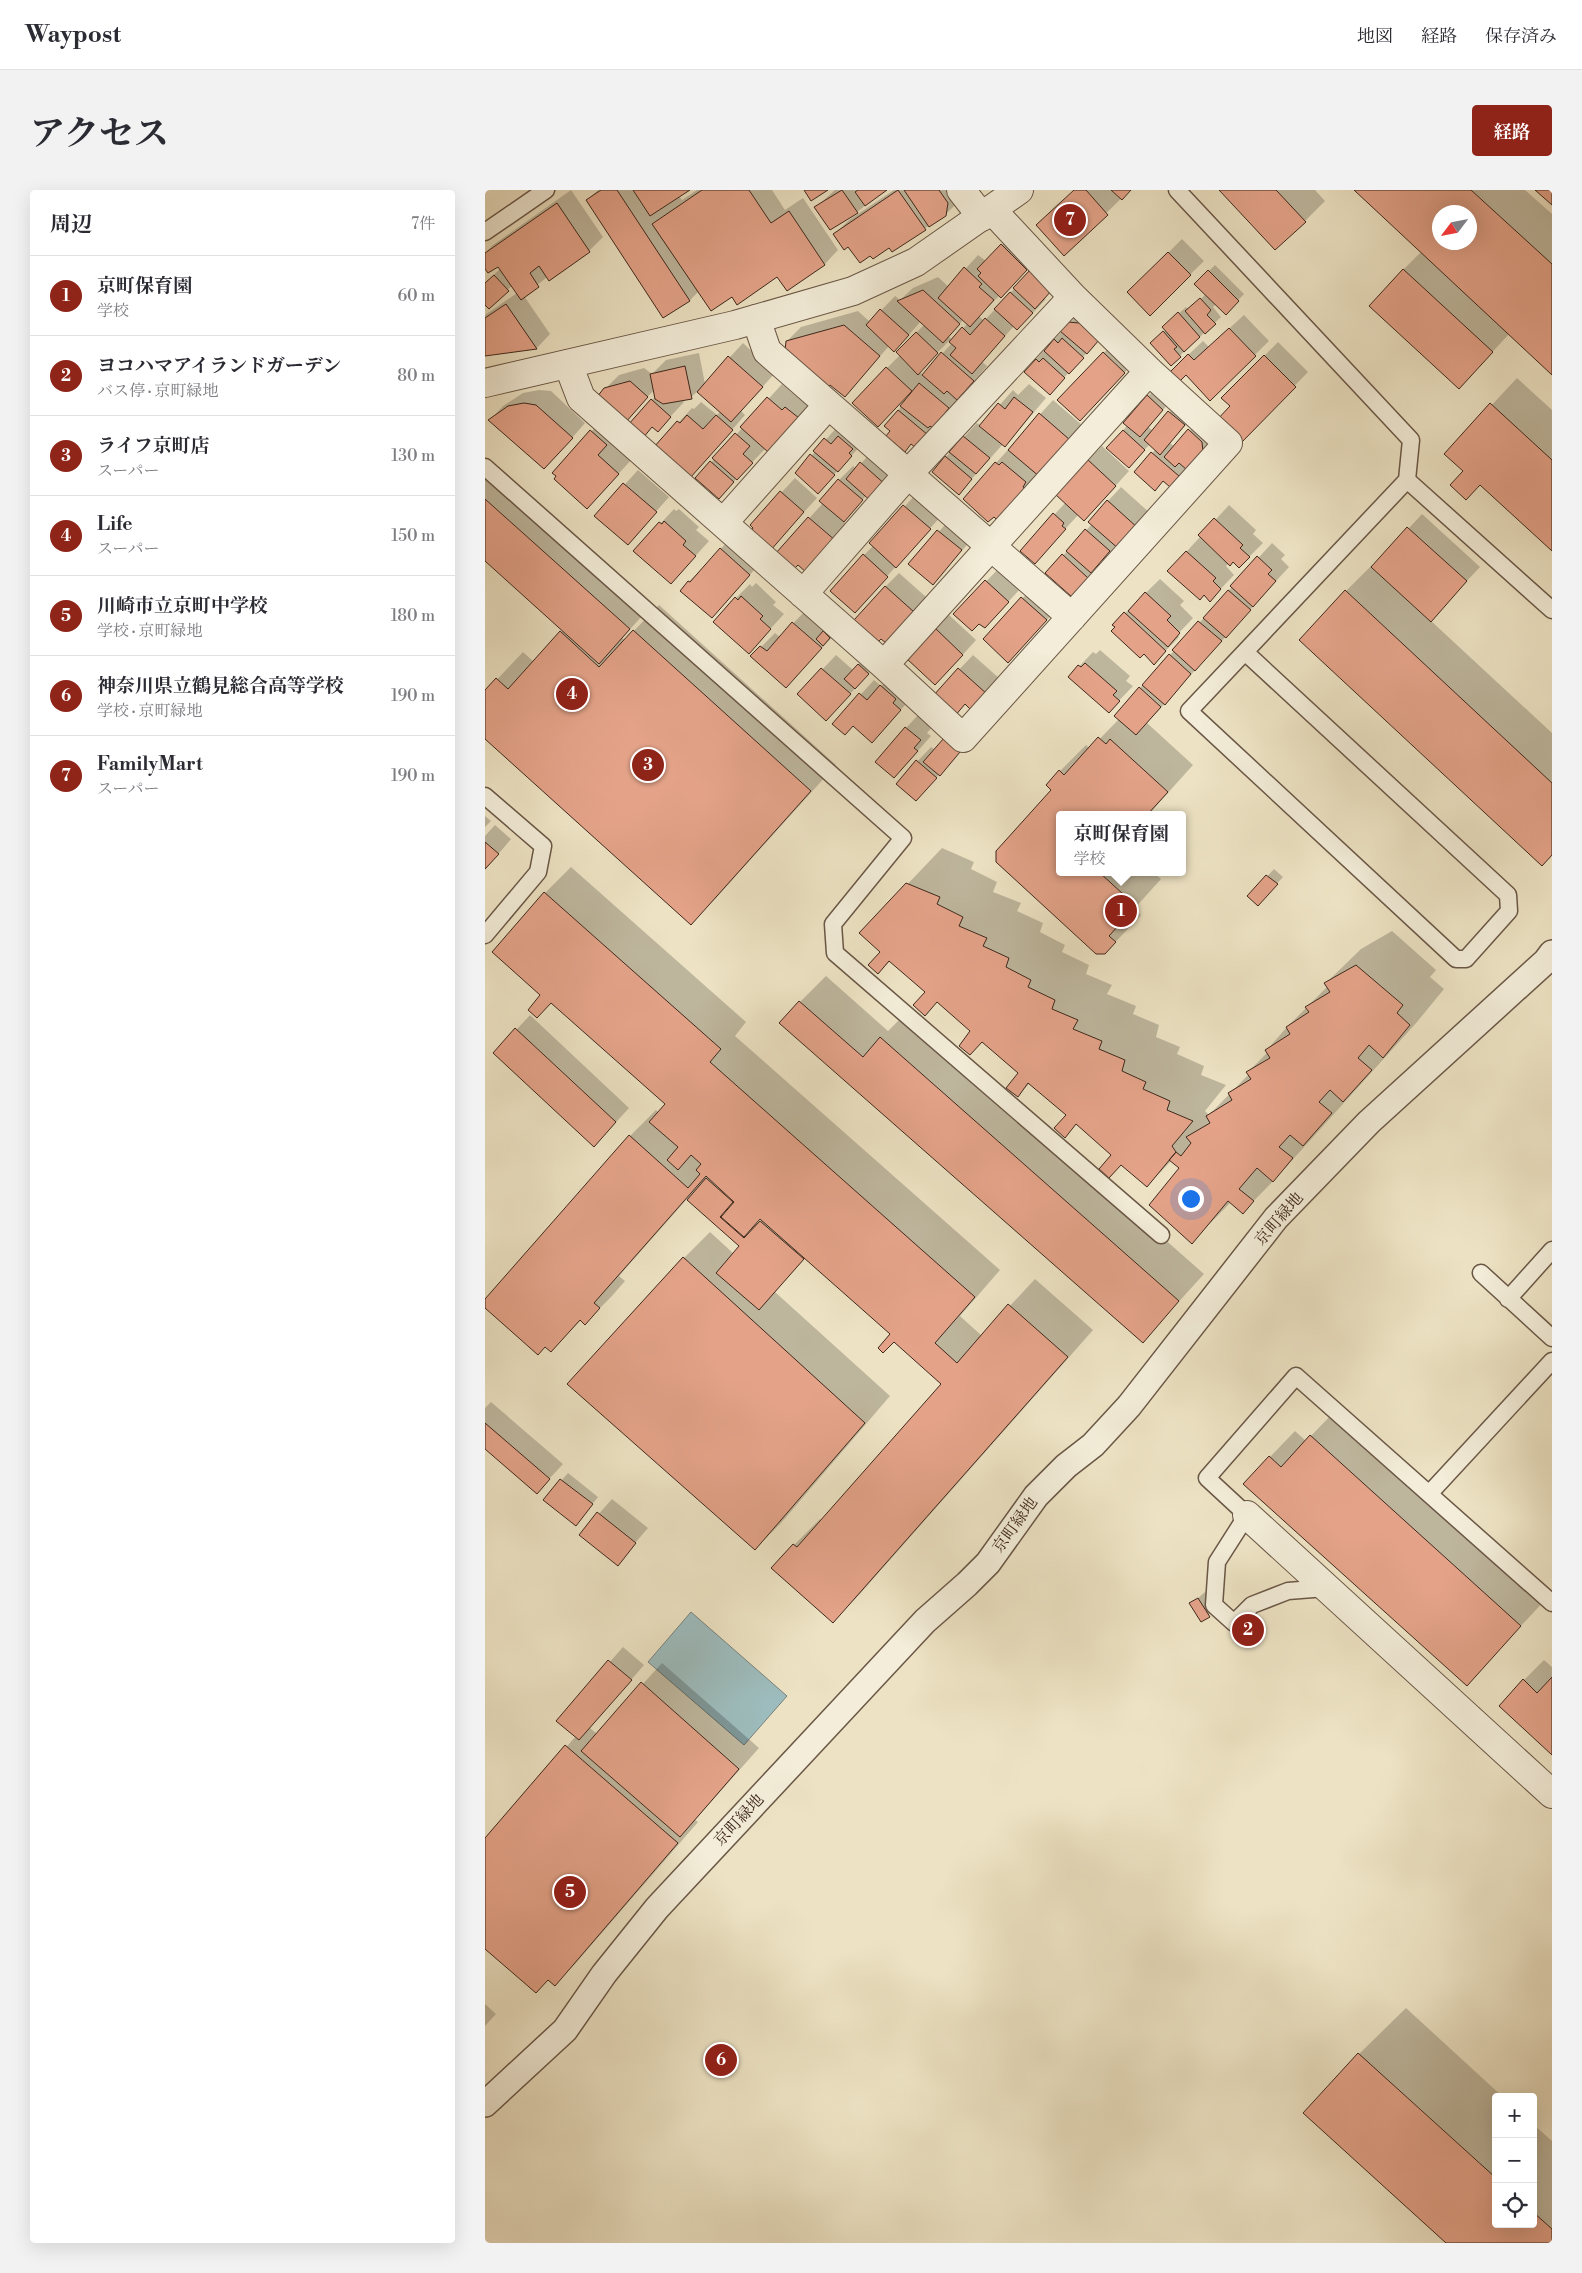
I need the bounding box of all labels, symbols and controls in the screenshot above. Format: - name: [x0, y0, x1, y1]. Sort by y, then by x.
- text: Waypost: [25, 20, 121, 50]
- text: 地図: [1357, 25, 1393, 48]
- text: 経路: [1421, 25, 1457, 48]
- text: 保存済み: [1485, 25, 1557, 48]
- button: 経路: [1472, 105, 1552, 156]
- text: アクセス: [30, 113, 169, 156]
- pin: 7: [1054, 201, 1086, 239]
- north arrow: [1432, 205, 1477, 250]
- text: 周辺: [50, 212, 92, 238]
- text: 7件: [411, 214, 435, 234]
- text: 京町保育園: [97, 274, 192, 298]
- text: 1: [62, 286, 70, 306]
- text: 60 m: [397, 286, 435, 306]
- text: 学校: [97, 301, 129, 321]
- text: ヨコハマアイランドガーデン: [97, 354, 341, 378]
- text: 2: [61, 366, 71, 386]
- text: 80 m: [397, 366, 435, 386]
- text: バス停 · 京町緑地: [97, 381, 218, 401]
- text: ライフ京町店: [97, 434, 210, 458]
- text: 3: [61, 446, 71, 466]
- text: 130 m: [391, 446, 435, 466]
- text: スーパー: [97, 461, 159, 481]
- text: Life: [97, 512, 133, 536]
- text: 4: [61, 526, 71, 546]
- text: 150 m: [391, 526, 435, 546]
- text: スーパー: [97, 539, 159, 559]
- text: 川崎市立京町中学校: [97, 594, 268, 618]
- text: 5: [61, 606, 71, 626]
- text: 180 m: [391, 606, 435, 626]
- text: 学校 · 京町緑地: [97, 621, 202, 641]
- text: 神奈川県立鶴見総合高等学校: [97, 674, 344, 698]
- pin: 4: [556, 675, 588, 713]
- text: 6: [61, 686, 71, 706]
- text: 190 m: [391, 686, 435, 706]
- text: 学校 · 京町緑地: [97, 701, 202, 721]
- pin: 3: [632, 746, 664, 784]
- text: FamilyMart: [97, 752, 203, 776]
- text: 7: [61, 766, 71, 786]
- text: 190 m: [391, 766, 435, 786]
- text: スーパー: [97, 779, 159, 799]
- popup: [1056, 811, 1186, 876]
- text: 京町保育園: [1073, 822, 1169, 846]
- text: 学校: [1073, 849, 1106, 869]
- pin: 1: [1105, 892, 1137, 930]
- your location: [1178, 1186, 1204, 1212]
- street label: 京町緑地: [1250, 1188, 1308, 1250]
- street label: 京町緑地: [988, 1493, 1042, 1557]
- pin: 2: [1232, 1611, 1264, 1649]
- street label: 京町緑地: [710, 1790, 768, 1850]
- pin: 5: [554, 1873, 586, 1911]
- pin: 6: [705, 2041, 737, 2079]
- map controls: [1492, 2093, 1537, 2228]
- button: +: [1492, 2093, 1537, 2138]
- button: −: [1492, 2138, 1537, 2183]
- button: locate: [1492, 2183, 1537, 2228]

